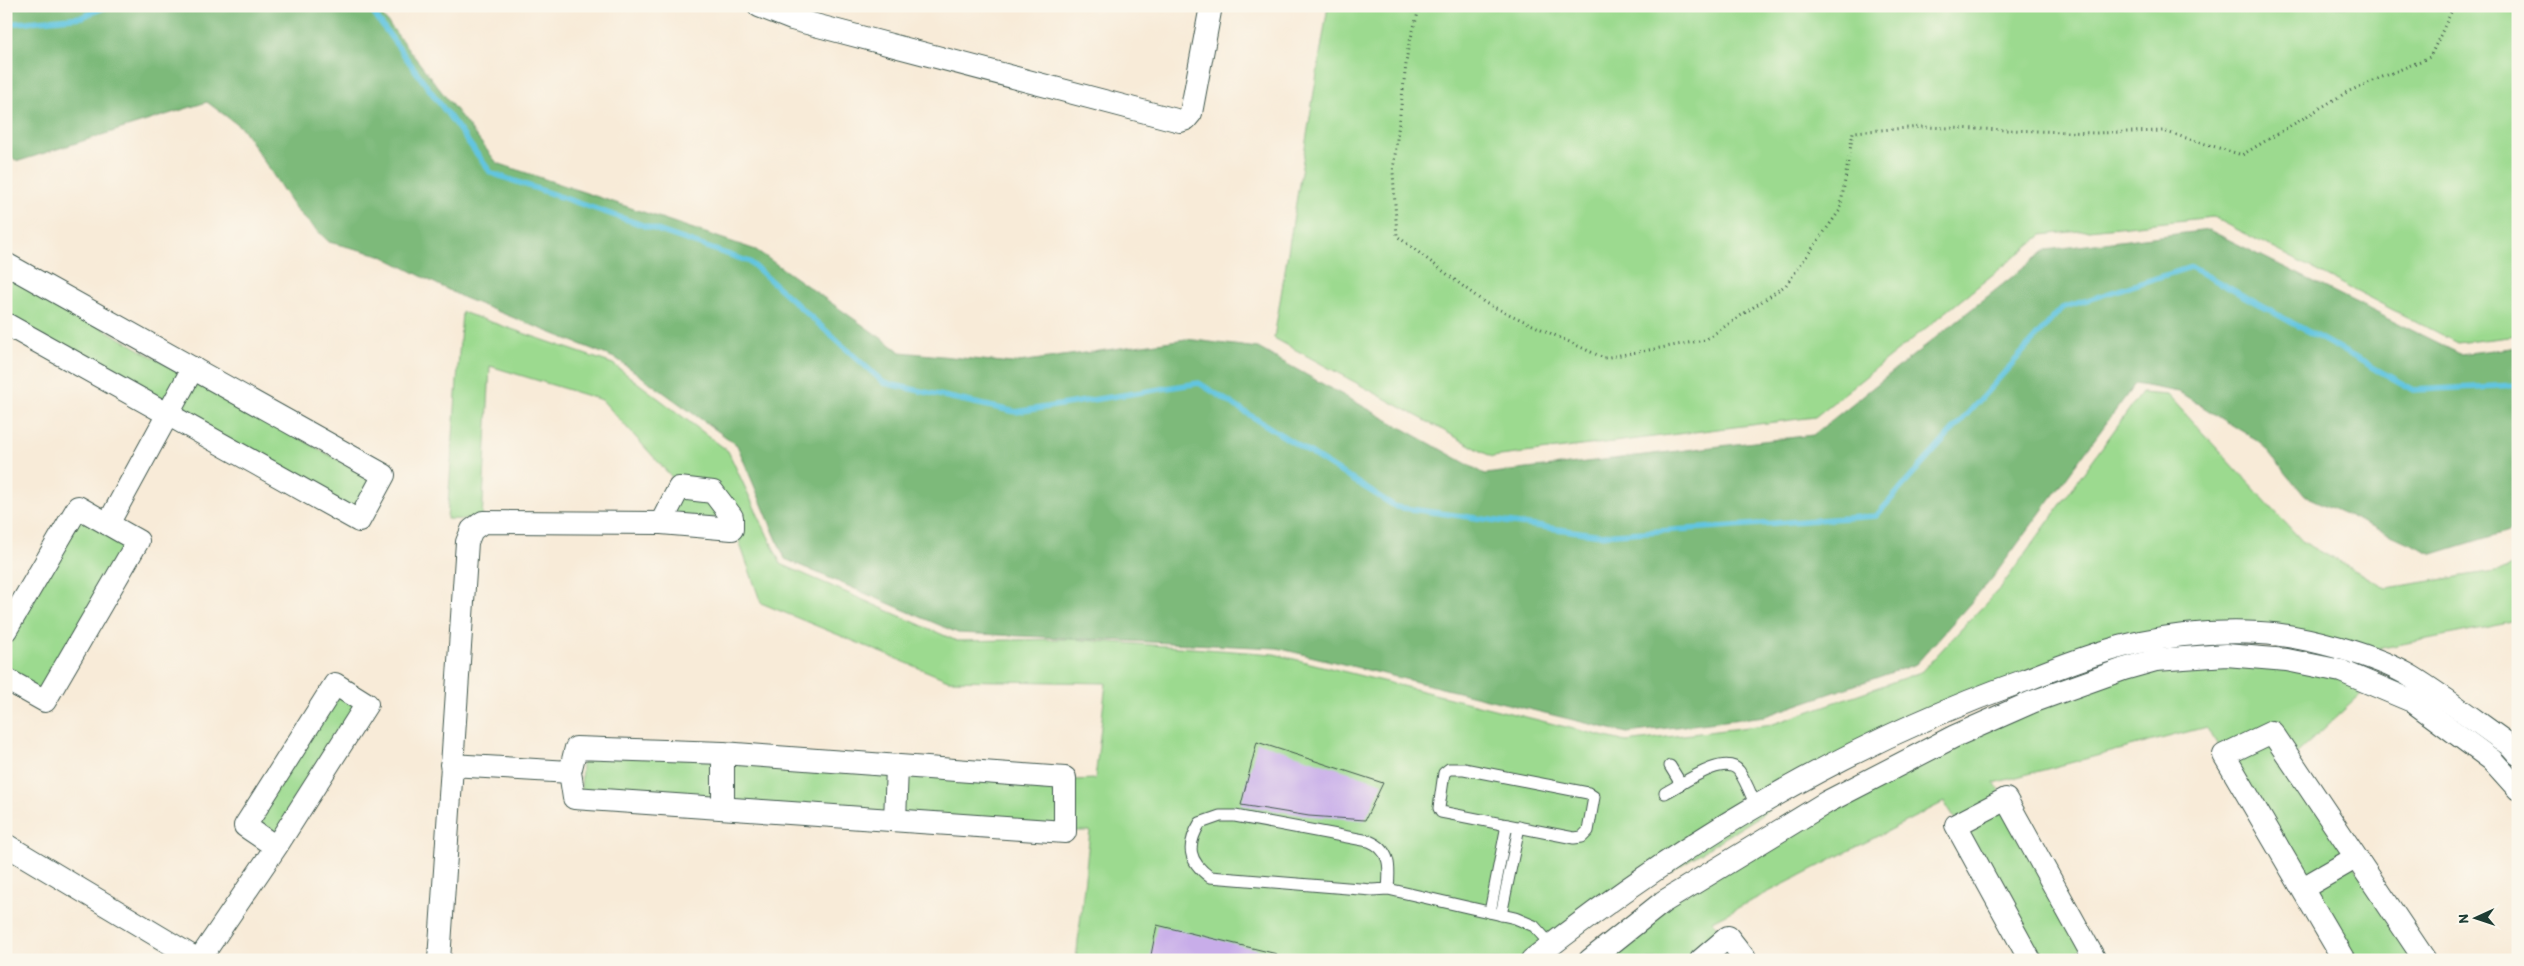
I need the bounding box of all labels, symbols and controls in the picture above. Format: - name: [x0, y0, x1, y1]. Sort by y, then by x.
- north arrow: [2452, 894, 2502, 944]
- text: N: [2455, 913, 2472, 924]

